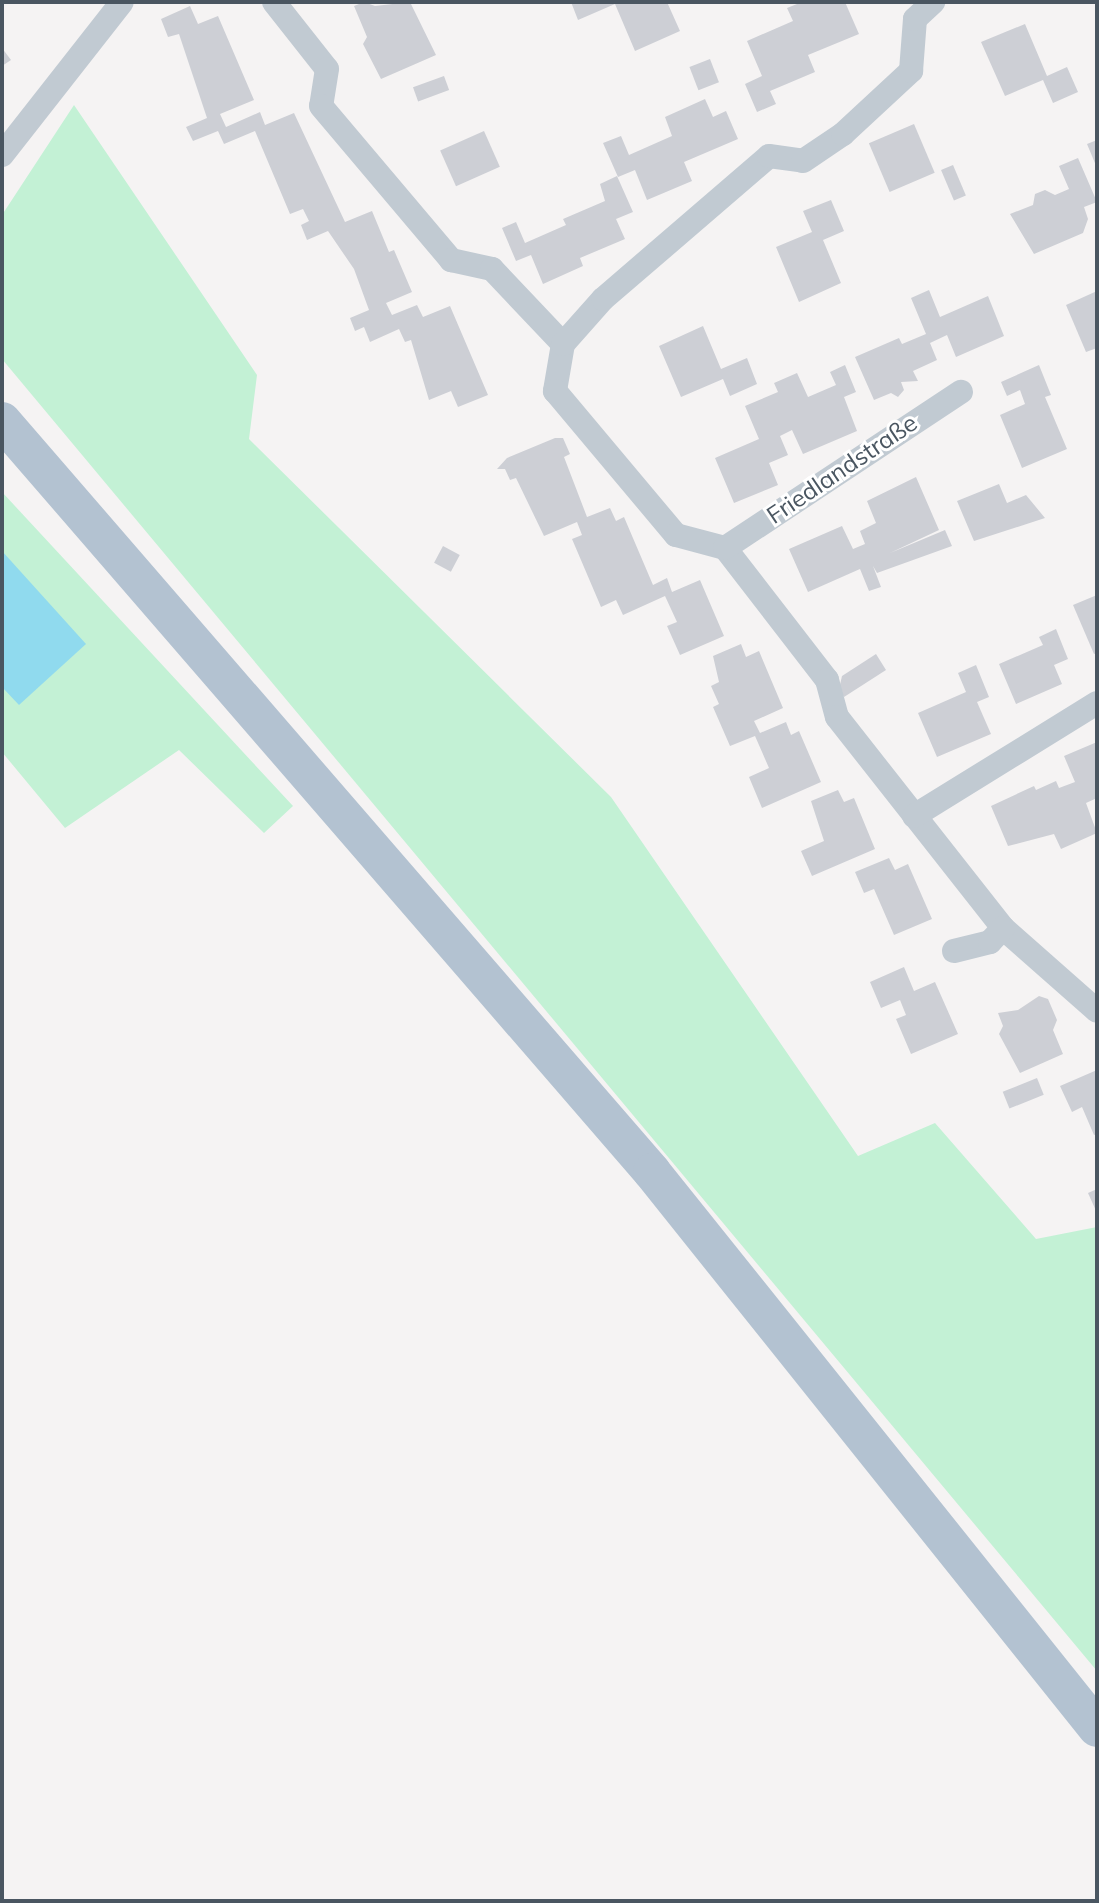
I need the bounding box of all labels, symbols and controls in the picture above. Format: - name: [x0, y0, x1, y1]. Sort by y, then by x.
- street label: Friedlandstraße: [761, 408, 923, 530]

